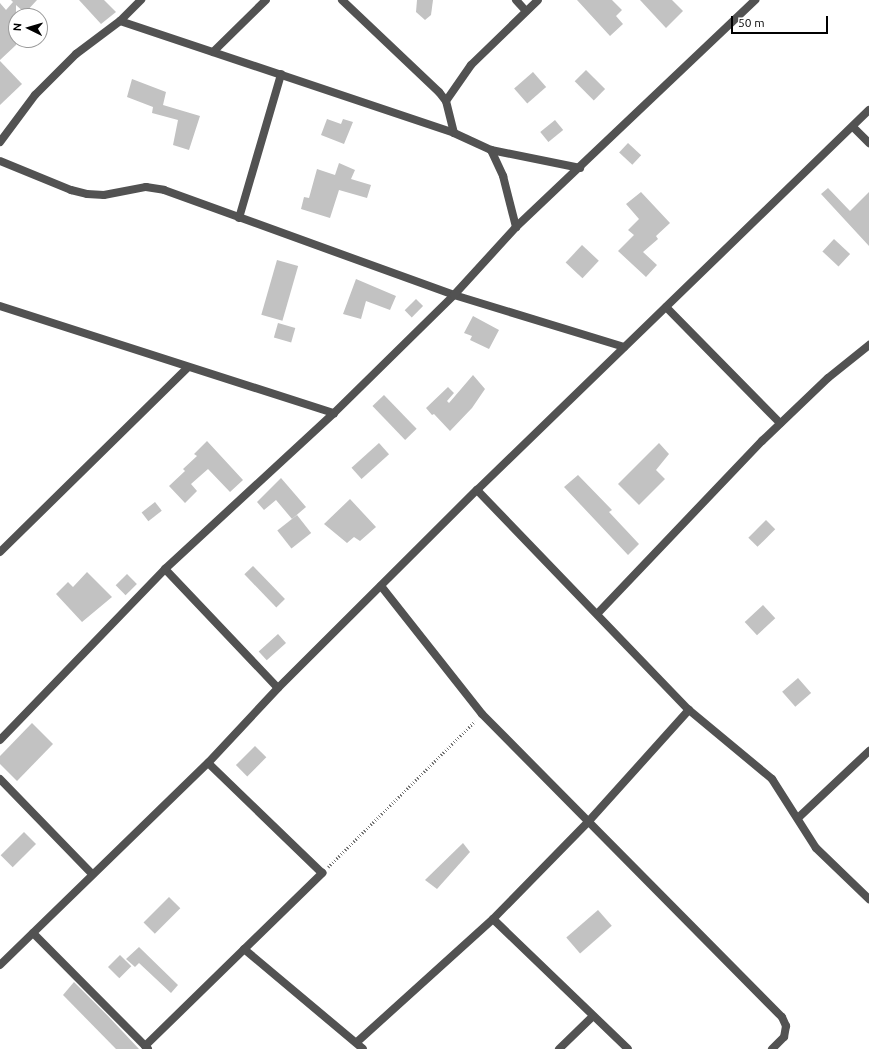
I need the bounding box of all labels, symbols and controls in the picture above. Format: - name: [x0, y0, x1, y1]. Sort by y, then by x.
- north arrow: [8, 8, 48, 48]
- scale bar: [733, 8, 830, 34]
- text: 50 m: [738, 16, 765, 29]
- text: N: [11, 22, 23, 32]

